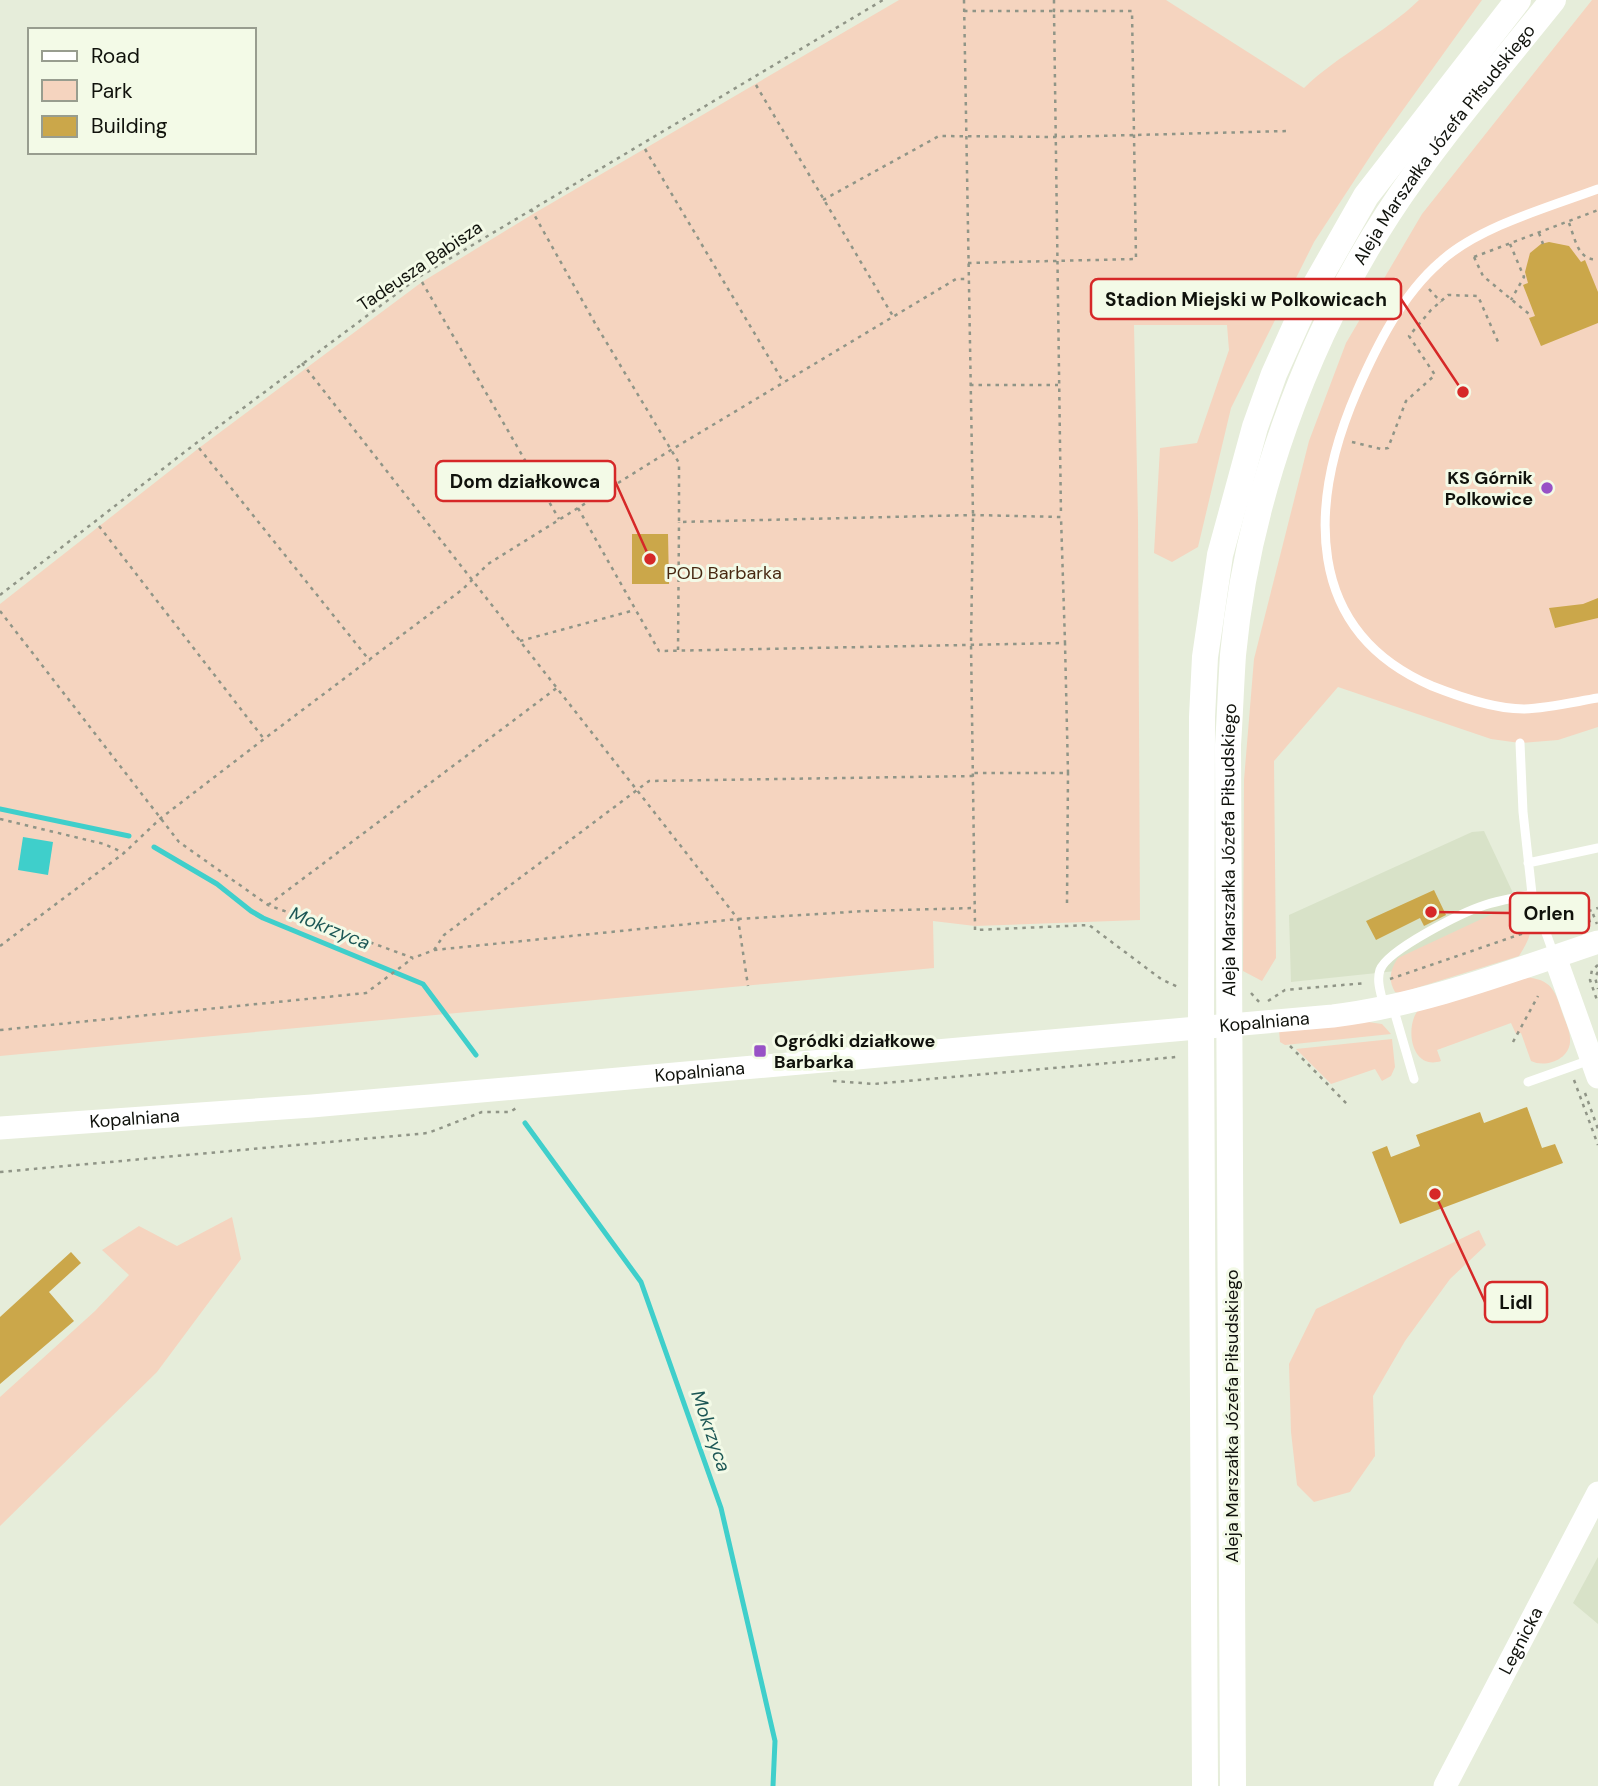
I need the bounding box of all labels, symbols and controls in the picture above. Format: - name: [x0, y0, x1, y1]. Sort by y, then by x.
- street label: Aleja Marszałka Józefa Piłsudskiego: [1348, 19, 1541, 269]
- legend: [28, 28, 256, 154]
- text: Road: [91, 42, 140, 70]
- text: Park: [91, 77, 133, 105]
- text: Building: [91, 112, 168, 140]
- street label: Tadeusza Babisza: [353, 215, 487, 317]
- callout: Stadion Miejski w Polkowicach: [1091, 279, 1401, 319]
- text: Stadion Miejski w Polkowicach: [1105, 287, 1387, 312]
- callout: Dom działkowca: [436, 461, 615, 501]
- place label: KS Górnik Polkowice: [1445, 466, 1534, 511]
- text: Dom działkowca: [450, 469, 600, 494]
- marker: KS Górnik Polkowice: [1539, 480, 1555, 496]
- park label: POD Barbarka: [666, 561, 782, 585]
- street label: Aleja Marszałka Józefa Piłsudskiego: [1216, 703, 1242, 997]
- callout: Orlen: [1510, 893, 1589, 933]
- water label: Mokrzyca: [286, 901, 374, 955]
- text: Orlen: [1524, 901, 1574, 926]
- street label: Kopalniana: [1218, 1006, 1311, 1038]
- place label: Ogródki działkowe Barbarka: [774, 1029, 936, 1074]
- marker: Ogródki działkowe Barbarka: [752, 1043, 768, 1059]
- street label: Kopalniana: [654, 1056, 746, 1088]
- street label: Kopalniana: [89, 1103, 181, 1134]
- street label: Aleja Marszałka Józefa Piłsudskiego: [1220, 1269, 1244, 1563]
- callout: Lidl: [1485, 1282, 1547, 1322]
- text: Lidl: [1499, 1290, 1533, 1315]
- water label: Mokrzyca: [685, 1387, 737, 1475]
- street label: Legnicka: [1493, 1603, 1548, 1679]

